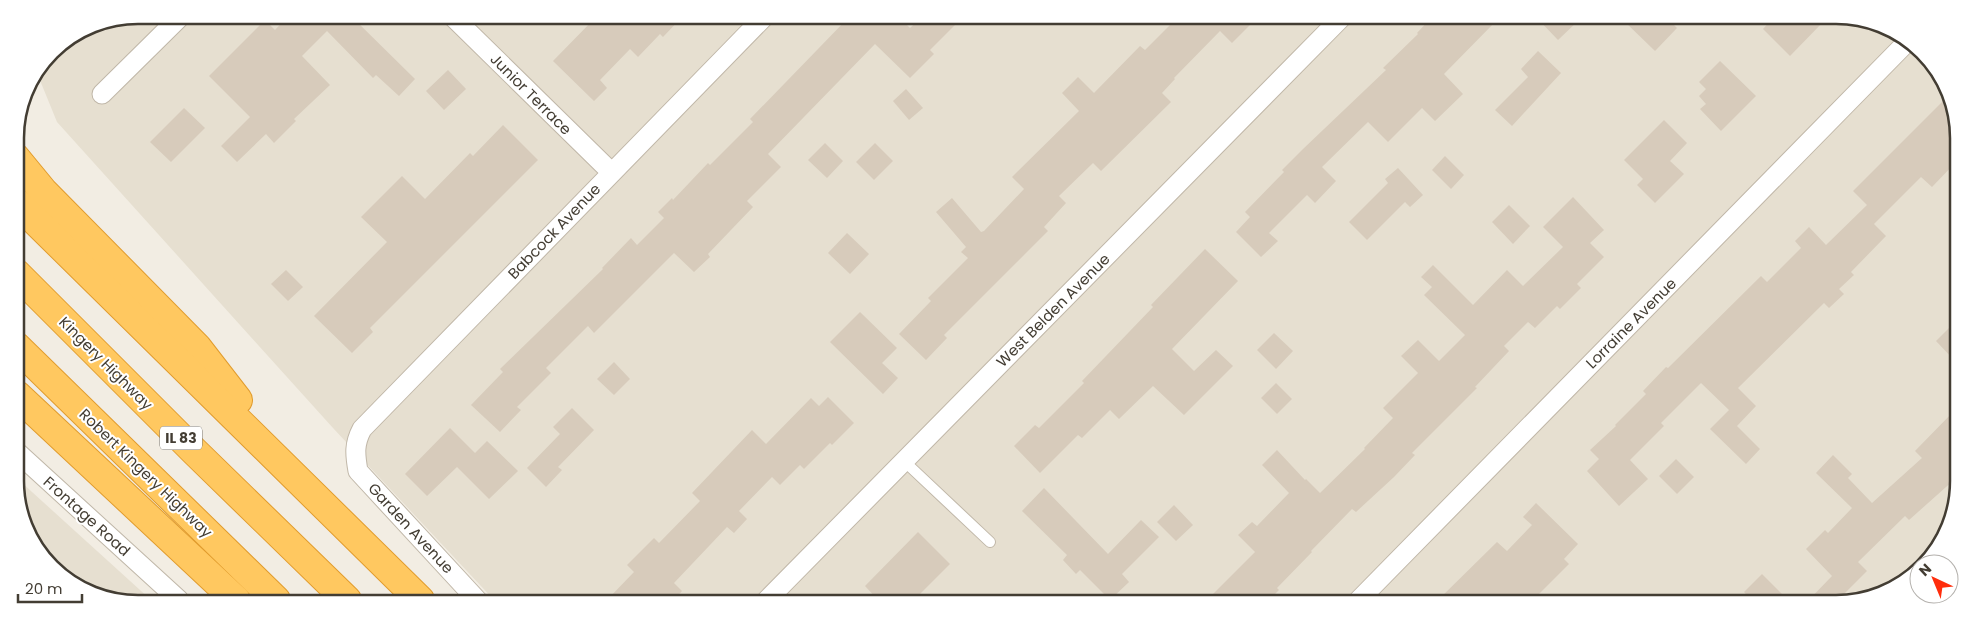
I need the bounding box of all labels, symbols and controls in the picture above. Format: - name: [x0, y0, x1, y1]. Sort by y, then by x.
- street label: Junior Terrace: [486, 49, 576, 139]
- street label: Babcock Avenue: [503, 179, 605, 283]
- street label: West Belden Avenue: [992, 249, 1114, 371]
- street label: Lorraine Avenue: [1581, 273, 1681, 373]
- street label: Kingery Highway: [55, 312, 158, 415]
- street label: Robert Kingery Highway: [75, 404, 218, 543]
- road number: IL 83: [160, 426, 202, 449]
- street label: Frontage Road: [39, 471, 135, 561]
- street label: Garden Avenue: [363, 478, 459, 578]
- north arrow: [1909, 554, 1959, 604]
- text: N: [1914, 559, 1936, 580]
- scale bar: [18, 572, 81, 604]
- text: 20 m: [25, 578, 63, 599]

